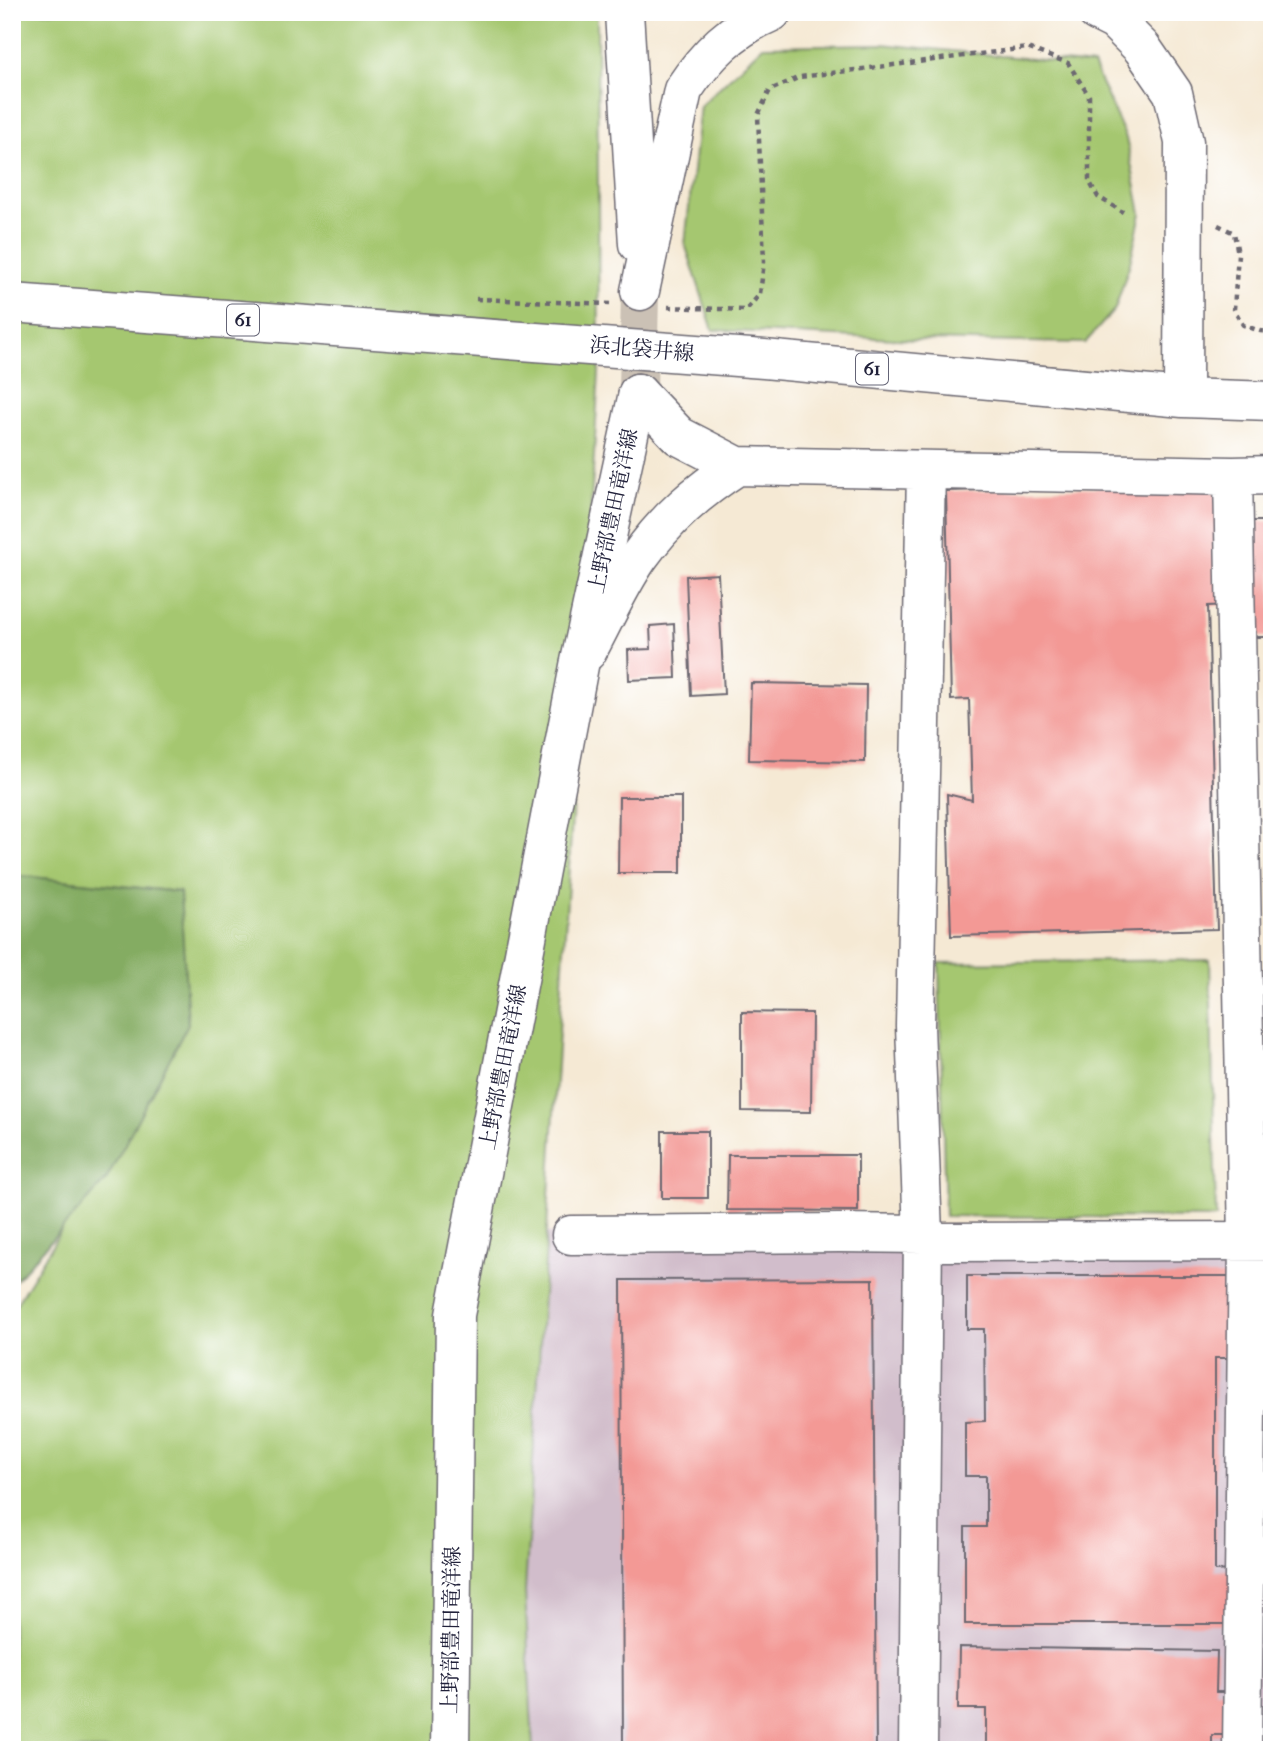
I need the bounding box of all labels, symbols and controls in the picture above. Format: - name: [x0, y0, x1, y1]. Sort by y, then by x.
- road number: 61: [227, 304, 259, 336]
- street label: 浜北袋井線: [589, 332, 695, 366]
- road number: 61: [856, 354, 888, 384]
- street label: 上野部豊田竜洋線: [584, 426, 642, 596]
- street label: 上野部豊田竜洋線: [475, 982, 531, 1152]
- street label: 上野部豊田竜洋線: [438, 1546, 464, 1714]

